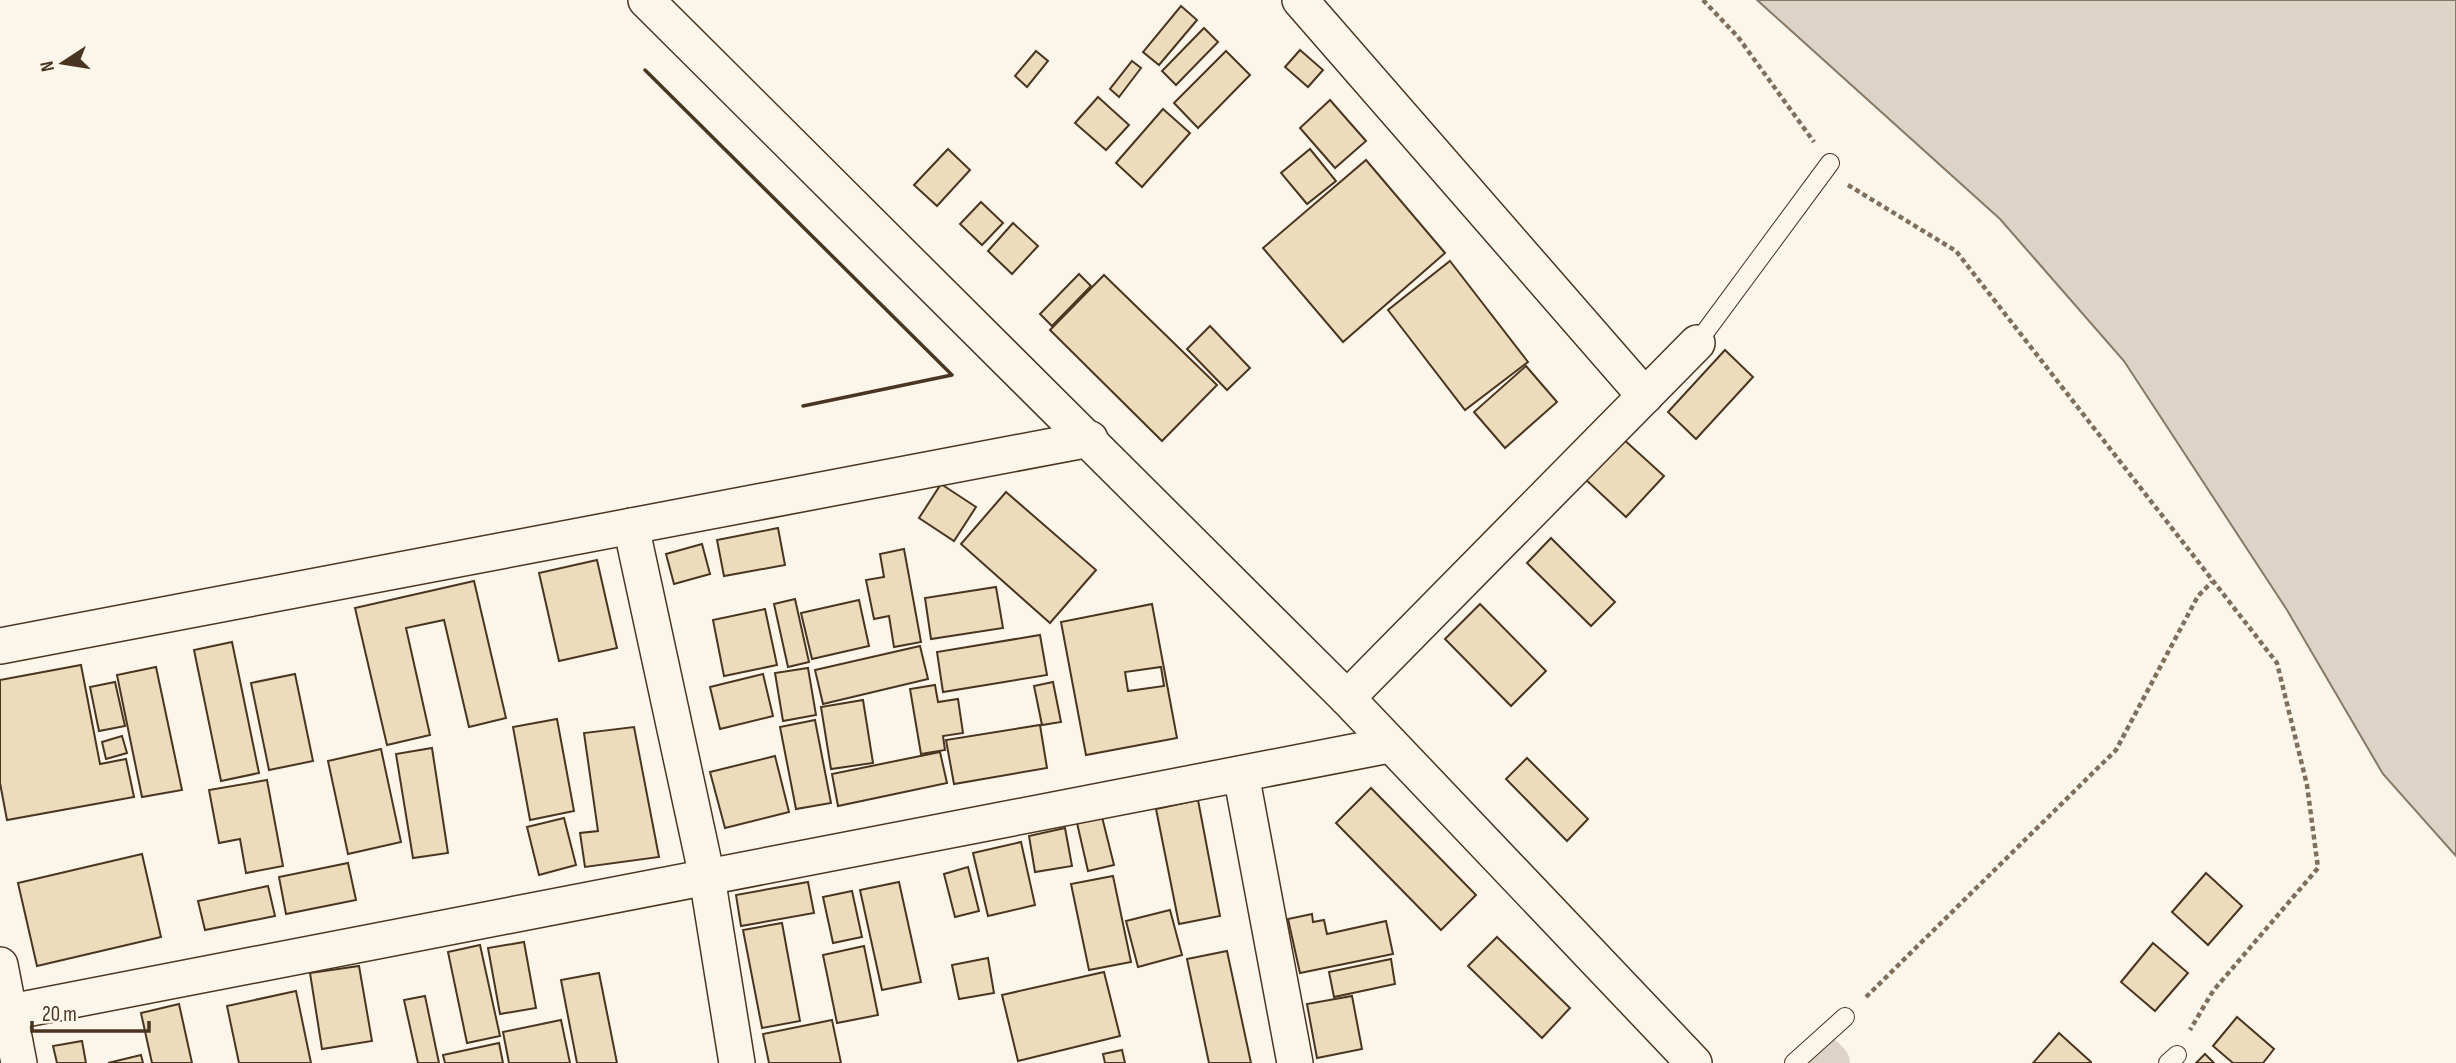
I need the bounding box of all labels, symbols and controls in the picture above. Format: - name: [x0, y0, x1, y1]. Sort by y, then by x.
- north arrow: [28, 28, 98, 98]
- text: N: [36, 59, 60, 74]
- scale bar: [32, 990, 149, 1034]
- text: 20 m: [42, 1002, 77, 1027]

